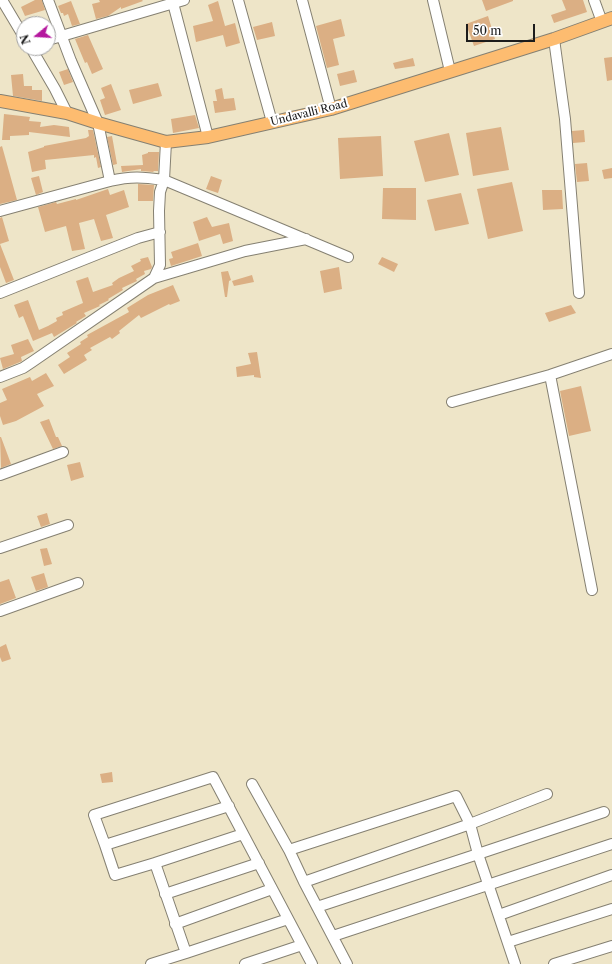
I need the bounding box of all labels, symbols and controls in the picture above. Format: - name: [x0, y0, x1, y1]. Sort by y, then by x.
- north arrow: [16, 16, 56, 56]
- scale bar: [468, 16, 537, 42]
- text: 50 m: [473, 23, 502, 38]
- text: N: [17, 33, 34, 46]
- street label: Undavalli Road: [269, 97, 349, 129]

